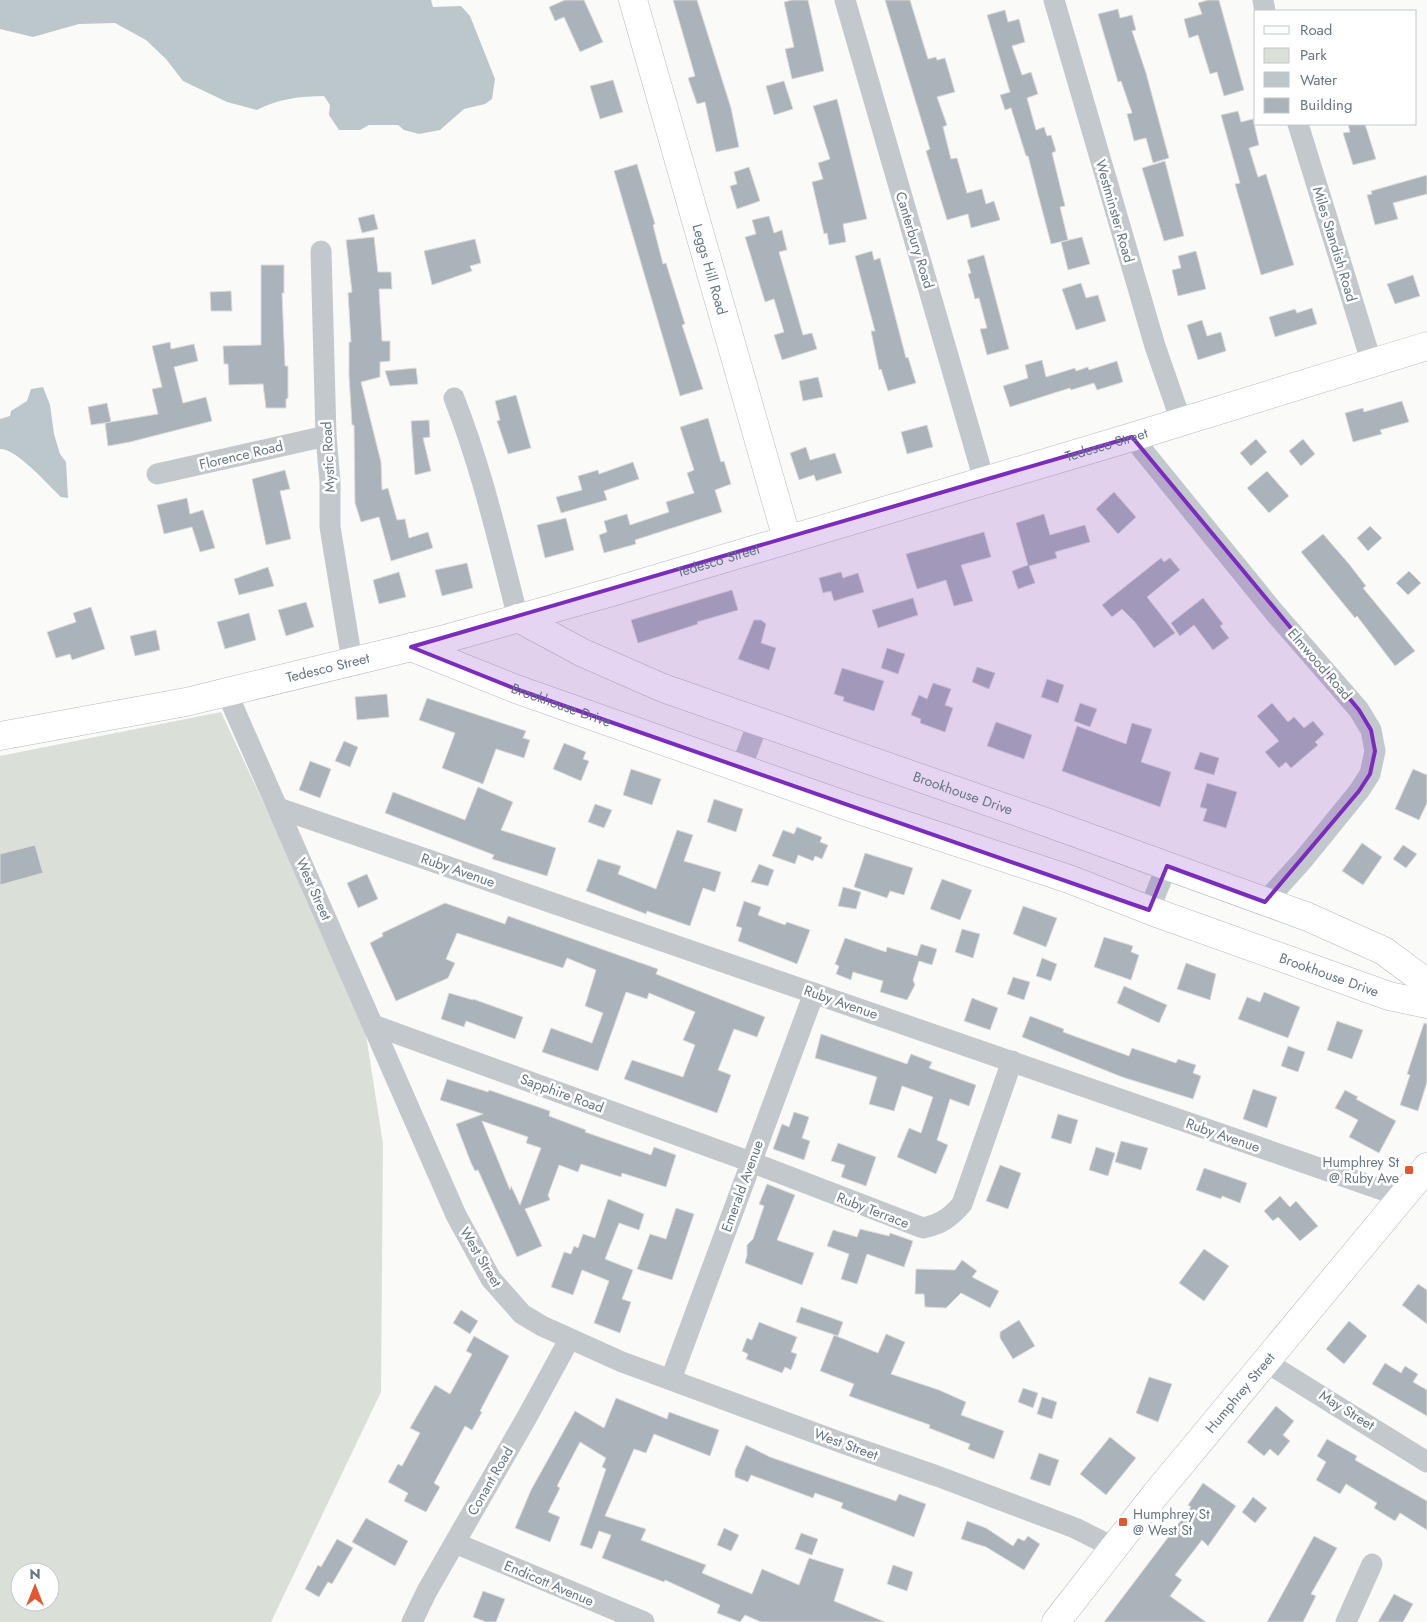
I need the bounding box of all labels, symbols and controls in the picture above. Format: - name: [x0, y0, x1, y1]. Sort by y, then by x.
- legend: [1254, 10, 1417, 125]
- text: Road: [1300, 19, 1332, 41]
- text: Park: [1300, 44, 1327, 66]
- text: Water: [1300, 69, 1338, 91]
- text: Building: [1300, 94, 1352, 116]
- street label: Westminster Road: [1091, 157, 1139, 265]
- street label: Miles Standish Road: [1308, 184, 1362, 304]
- street label: Canterbury Road: [891, 189, 939, 291]
- street label: Leggs Hill Road: [687, 221, 732, 317]
- street label: Mystic Road: [316, 421, 340, 493]
- street label: Tedesco Street: [1063, 423, 1151, 466]
- street label: Florence Road: [197, 436, 285, 474]
- street label: Tedesco Street: [675, 538, 763, 582]
- street label: Elmwood Road: [1283, 624, 1357, 704]
- street label: Tedesco Street: [284, 648, 372, 687]
- street label: Brookhouse Drive: [508, 678, 614, 732]
- street label: Brookhouse Drive: [910, 766, 1016, 820]
- street label: Ruby Avenue: [418, 848, 498, 892]
- street label: West Street: [291, 855, 337, 924]
- street label: Brookhouse Drive: [1277, 948, 1382, 1002]
- street label: Ruby Avenue: [801, 980, 881, 1024]
- street label: Sapphire Road: [517, 1069, 607, 1117]
- street label: Ruby Avenue: [1183, 1113, 1263, 1157]
- street label: Emerald Avenue: [716, 1137, 768, 1235]
- place label: Humphrey St @ Ruby Ave: [1322, 1152, 1400, 1188]
- marker: Humphrey St @ Ruby Ave: [1403, 1164, 1415, 1176]
- street label: Ruby Terrace: [834, 1187, 912, 1233]
- street label: West Street: [455, 1223, 507, 1291]
- street label: Humphrey Street: [1201, 1348, 1280, 1437]
- street label: May Street: [1316, 1385, 1379, 1435]
- street label: West Street: [811, 1423, 881, 1465]
- street label: Conant Road: [462, 1443, 518, 1519]
- place label: Humphrey St @ West St: [1133, 1504, 1210, 1540]
- marker: Humphrey St @ West St: [1117, 1516, 1129, 1528]
- street label: Endicott Avenue: [501, 1555, 597, 1611]
- north arrow: [10, 1562, 60, 1612]
- text: N: [29, 1564, 41, 1584]

